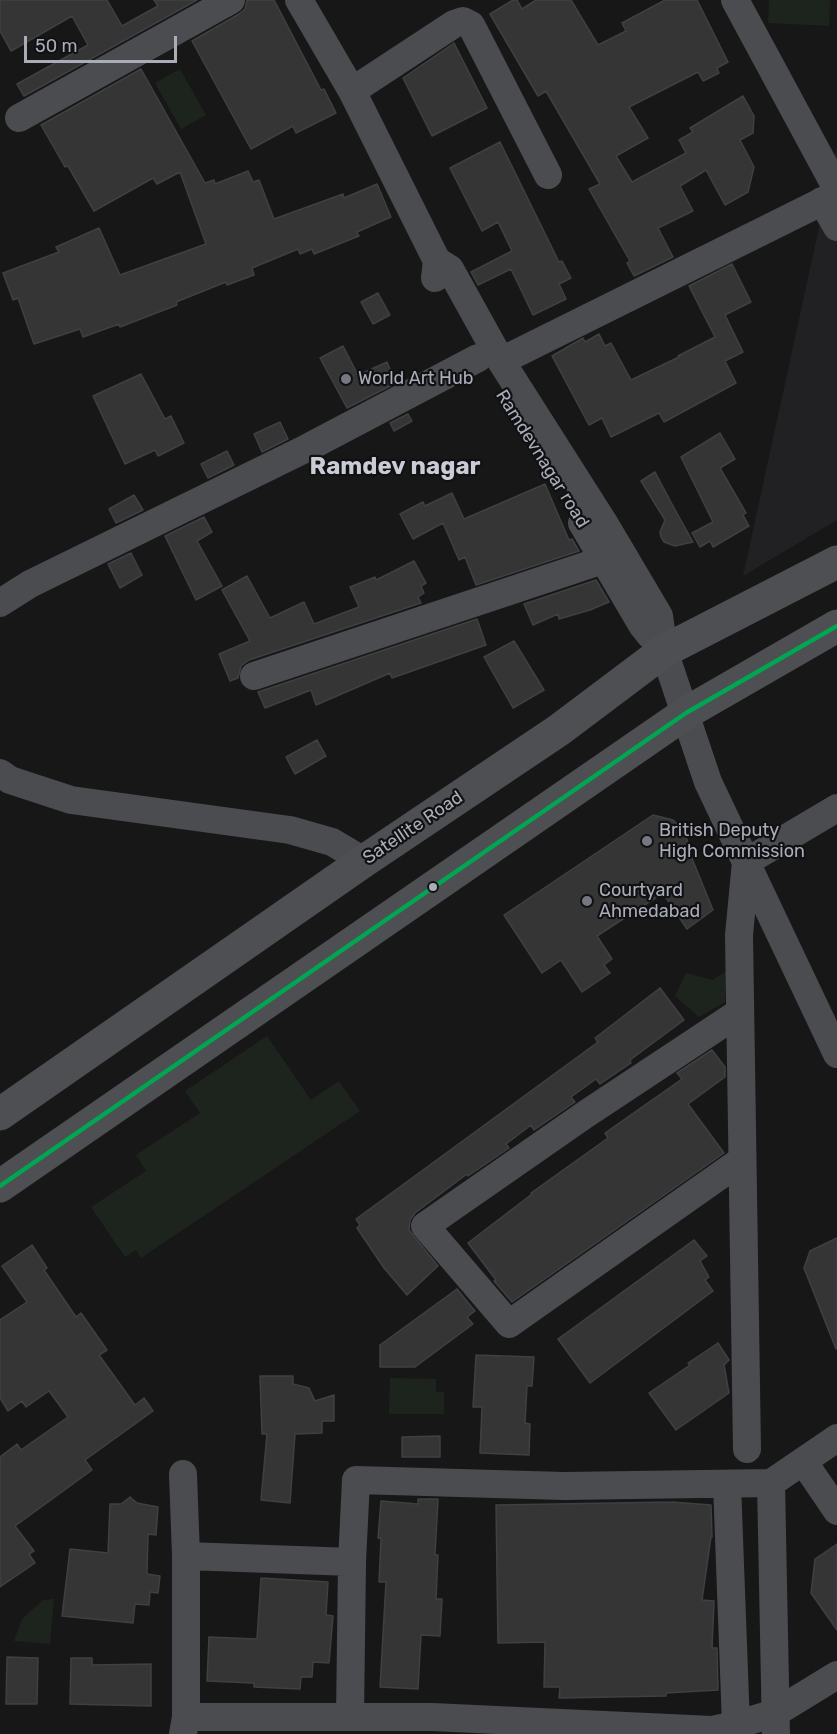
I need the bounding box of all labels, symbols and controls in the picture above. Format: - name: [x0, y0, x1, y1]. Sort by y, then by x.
- scale bar: [27, 24, 180, 62]
- text: 50 m: [35, 35, 78, 57]
- place label: World Art Hub: [358, 368, 473, 390]
- marker: World Art Hub: [339, 372, 353, 386]
- street label: Ramdevnagar road: [491, 386, 593, 532]
- district label: Ramdev nagar: [310, 453, 480, 481]
- street label: Satellite Road: [359, 787, 467, 869]
- place label: British Deputy High Commission: [659, 820, 805, 862]
- marker: British Deputy High Commission: [640, 834, 654, 848]
- place label: Courtyard Ahmedabad: [599, 880, 700, 922]
- unlabelled marker: [427, 881, 439, 893]
- marker: Courtyard Ahmedabad: [580, 894, 594, 908]

